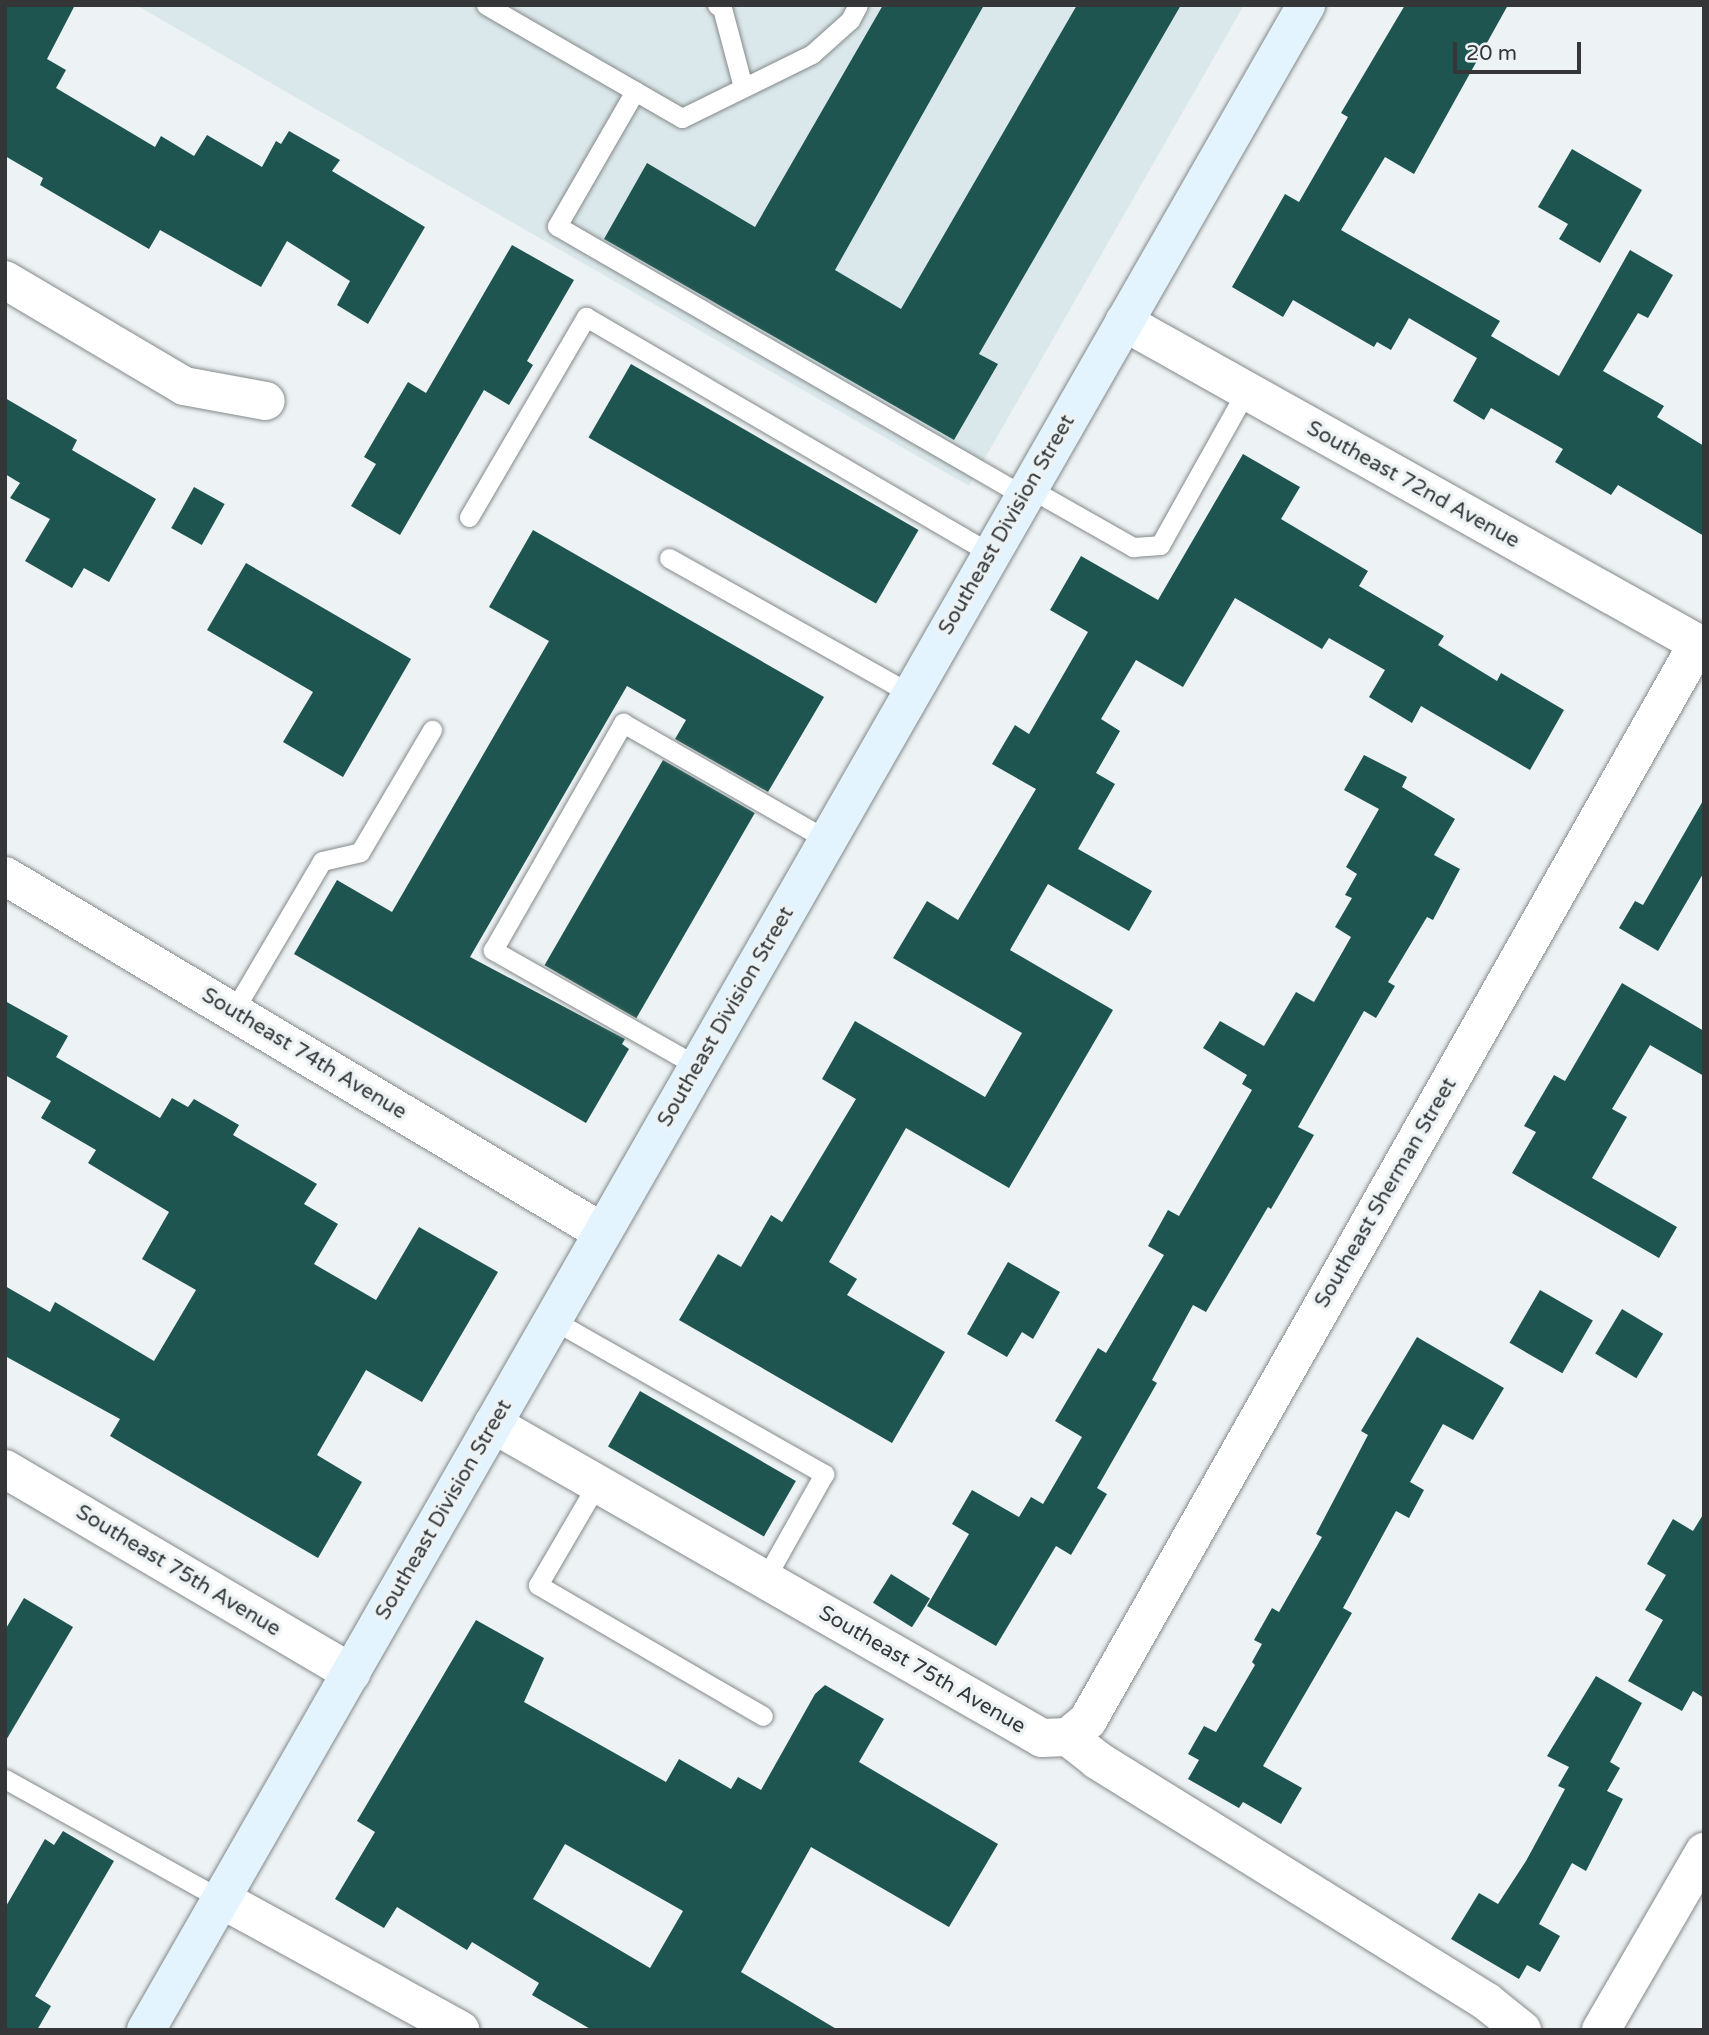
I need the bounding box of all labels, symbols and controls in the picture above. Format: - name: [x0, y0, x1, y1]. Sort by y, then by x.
- scale bar: [1457, 28, 1585, 72]
- text: 20 m: [1466, 41, 1517, 66]
- street label: Southeast Division Street: [934, 410, 1080, 640]
- street label: Southeast 72nd Avenue: [1302, 416, 1524, 554]
- street label: Southeast Division Street: [653, 902, 799, 1132]
- street label: Southeast 74th Avenue: [197, 983, 411, 1125]
- street label: Southeast Sherman Street: [1310, 1074, 1462, 1312]
- street label: Southeast Division Street: [371, 1395, 517, 1625]
- street label: Southeast 75th Avenue: [71, 1500, 285, 1642]
- street label: Southeast 75th Avenue: [814, 1601, 1030, 1739]

